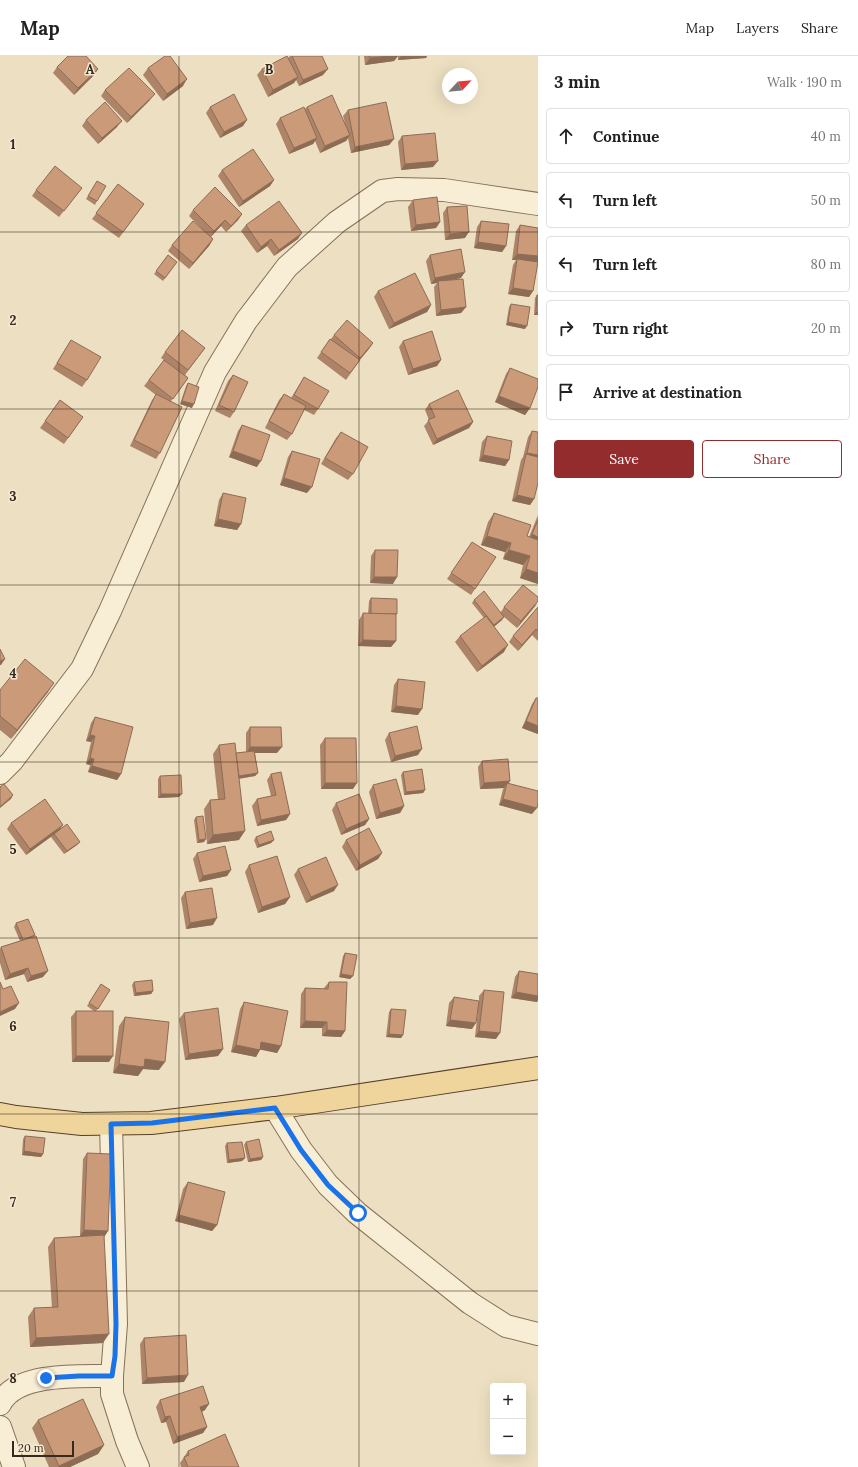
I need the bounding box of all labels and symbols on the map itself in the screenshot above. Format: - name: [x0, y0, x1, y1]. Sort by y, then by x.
- text: A: [86, 61, 95, 78]
- text: B: [265, 61, 274, 78]
- north arrow: [442, 68, 478, 104]
- text: 1: [10, 136, 16, 153]
- text: 2: [10, 312, 17, 329]
- text: 3: [9, 488, 17, 505]
- text: 4: [9, 665, 17, 682]
- text: 5: [9, 841, 17, 858]
- text: 6: [9, 1018, 17, 1035]
- text: 7: [10, 1194, 16, 1211]
- route start: [349, 1204, 367, 1222]
- route end: [37, 1369, 55, 1387]
- text: 8: [9, 1370, 17, 1387]
- scale bar: [12, 1439, 74, 1458]

